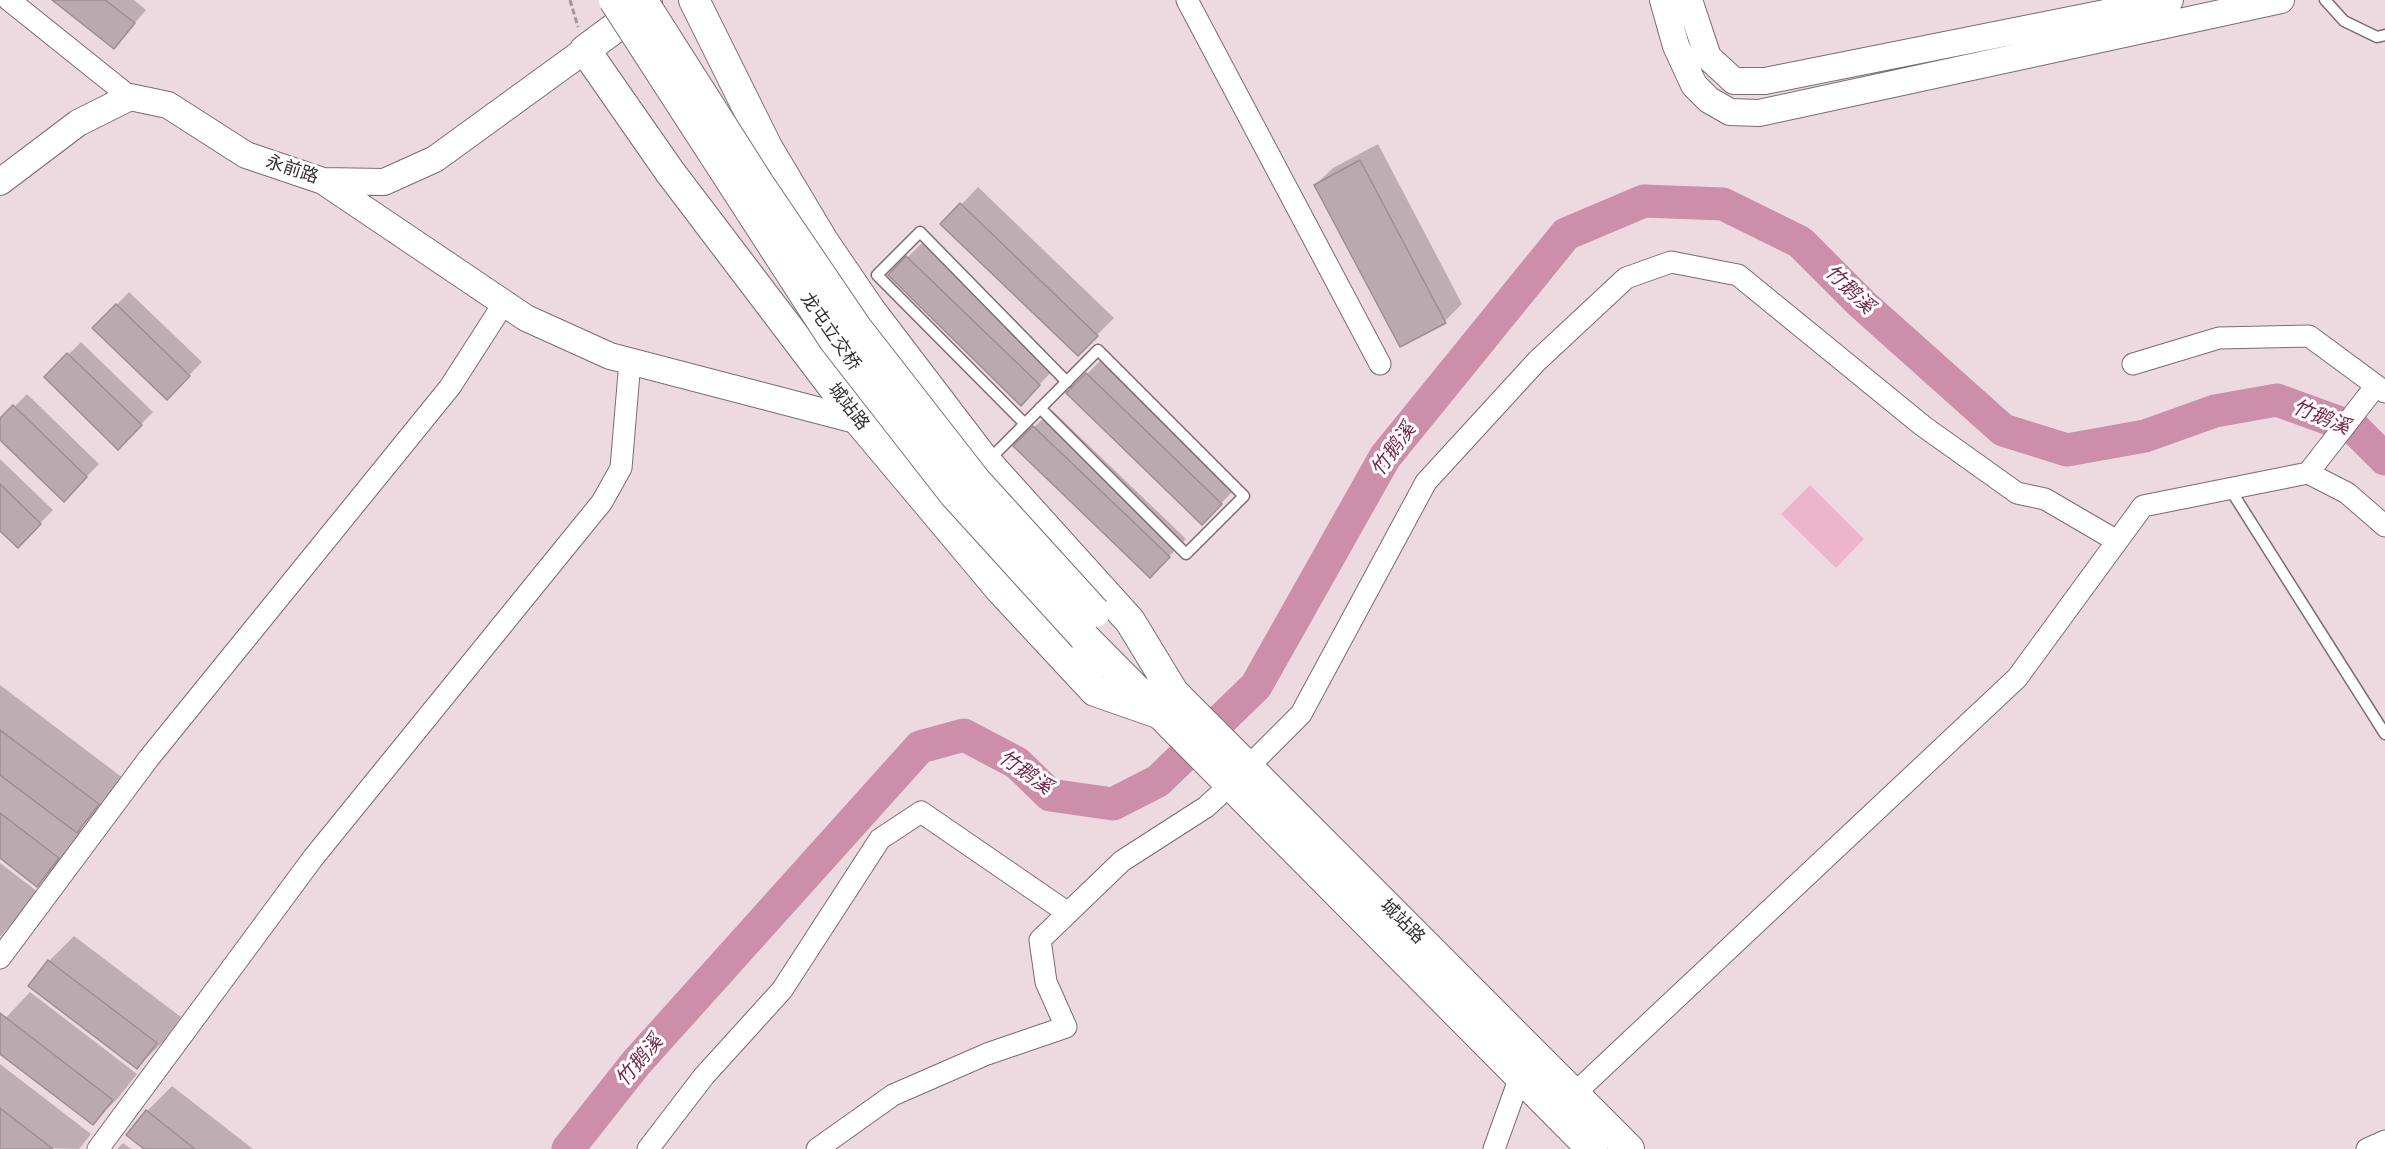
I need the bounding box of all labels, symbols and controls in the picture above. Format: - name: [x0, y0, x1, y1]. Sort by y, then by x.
- street label: 永前路: [263, 151, 321, 189]
- water label: 竹鹅溪: [1819, 261, 1879, 319]
- street label: 龙屯立交桥: [795, 289, 865, 375]
- street label: 城站路: [823, 379, 873, 435]
- water label: 竹鹅溪: [2289, 396, 2353, 440]
- water label: 竹鹅溪: [1367, 419, 1421, 481]
- water label: 竹鹅溪: [994, 746, 1056, 800]
- street label: 城站路: [1375, 895, 1429, 949]
- water label: 竹鹅溪: [612, 1030, 668, 1092]

